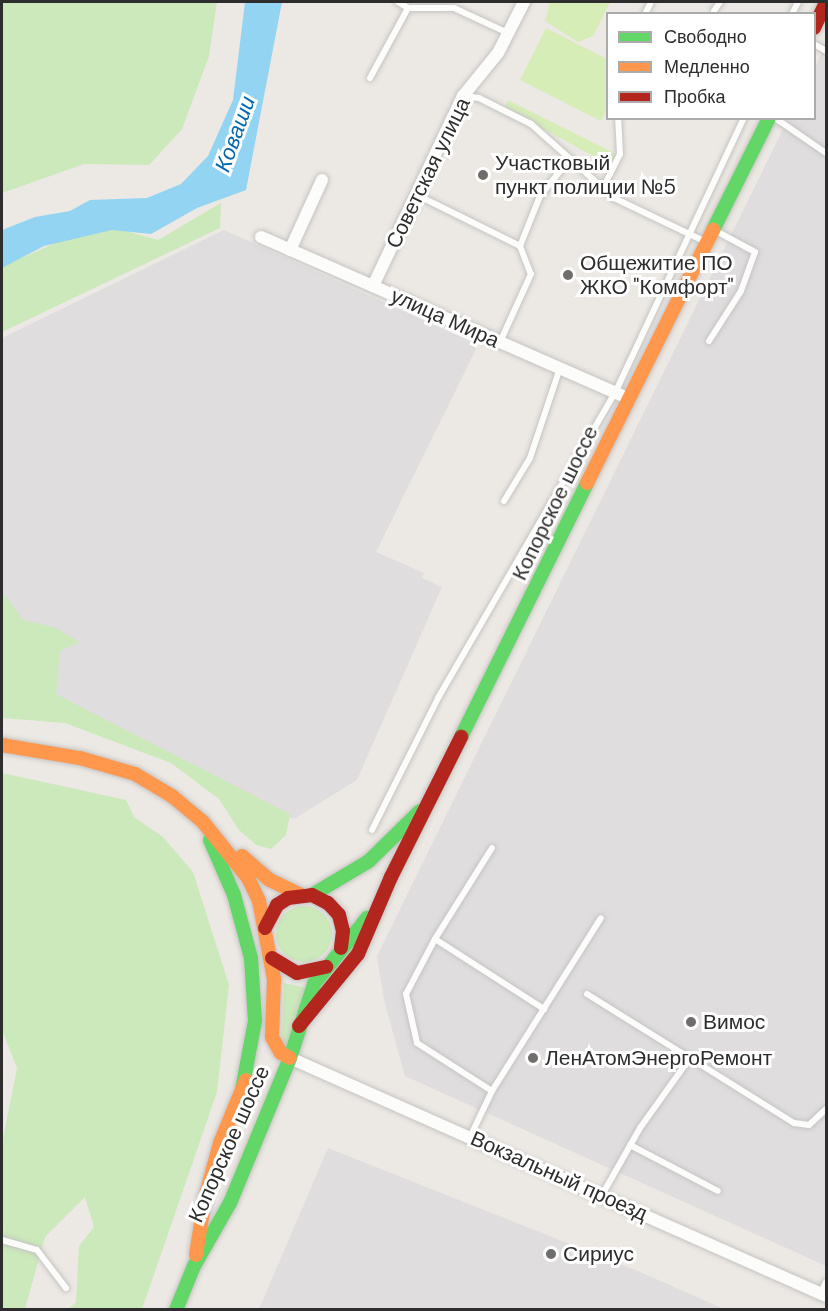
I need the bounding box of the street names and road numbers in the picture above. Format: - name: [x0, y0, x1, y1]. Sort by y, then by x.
- street label: Советская улица: [381, 93, 475, 253]
- street label: улица Мира: [387, 283, 503, 353]
- street label: Копорское шоссе: [507, 422, 603, 584]
- street label: Копорское шоссе: [183, 1062, 275, 1226]
- street label: Вокзальный проезд: [467, 1126, 651, 1226]

